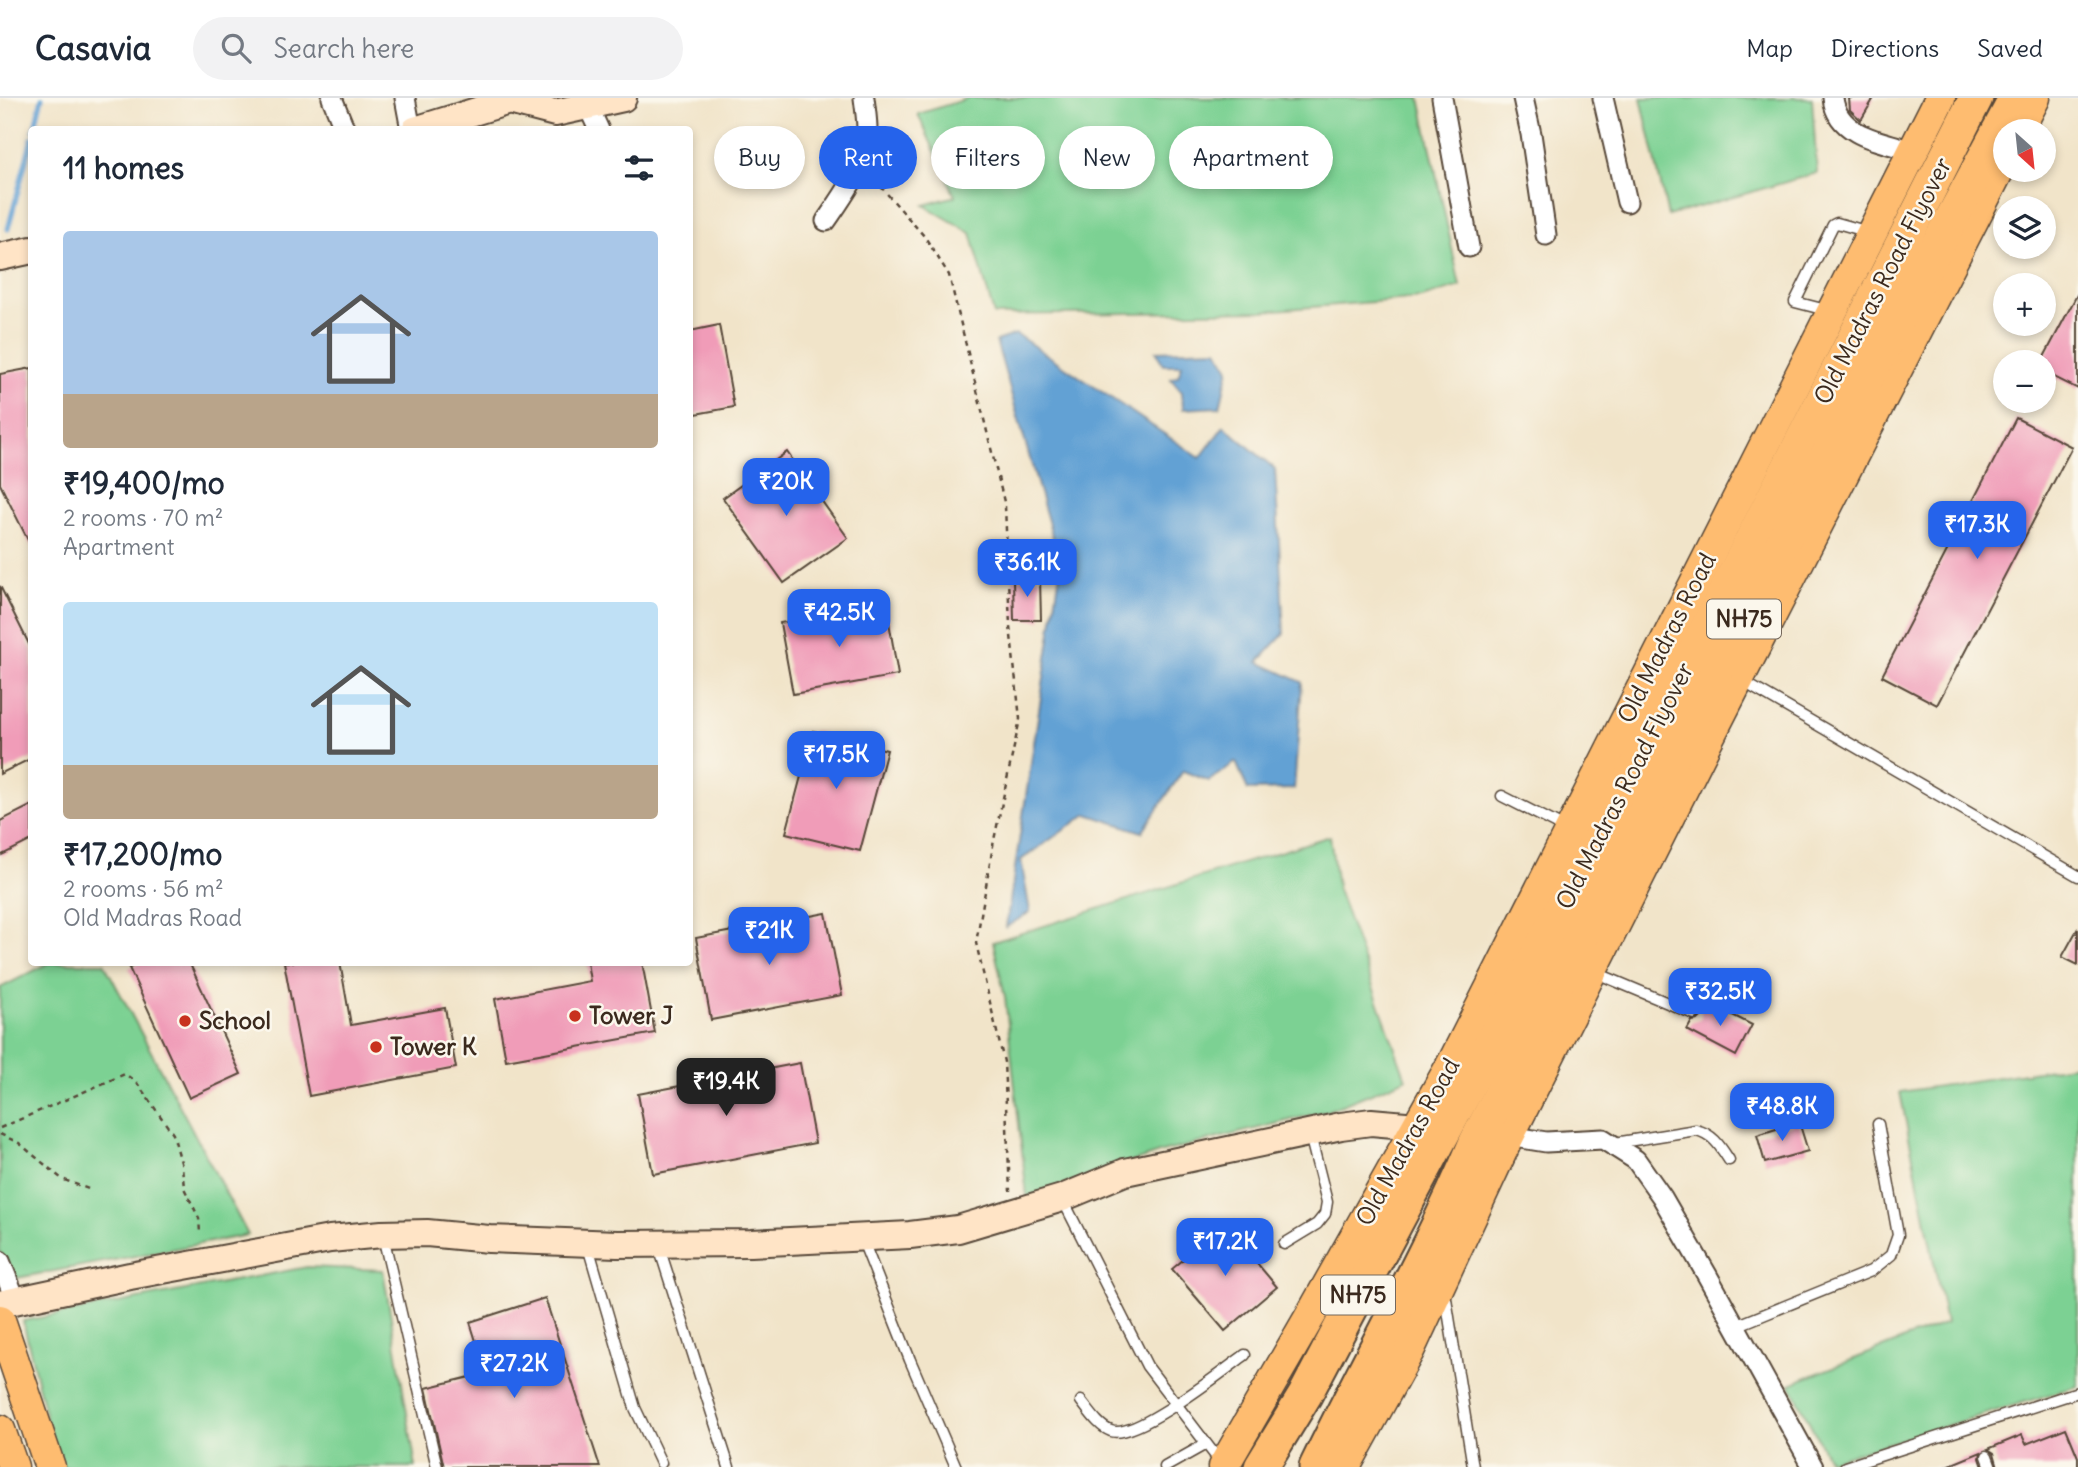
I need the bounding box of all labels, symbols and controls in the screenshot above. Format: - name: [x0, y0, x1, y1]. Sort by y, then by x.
- search box: [193, 17, 683, 80]
- text: Casavia: [35, 27, 151, 69]
- icon: search: [217, 29, 255, 67]
- text: Search here: [273, 32, 414, 65]
- text: Map: [1746, 33, 1793, 63]
- text: Directions: [1831, 33, 1939, 63]
- text: Saved: [1977, 33, 2043, 63]
- north arrow: [1993, 119, 2056, 182]
- map controls: [1993, 119, 2056, 413]
- chip: Buy: [714, 126, 805, 189]
- chip: Rent: [819, 126, 917, 189]
- chip: Filters: [931, 126, 1045, 189]
- chip: New: [1059, 126, 1155, 189]
- chip: Apartment: [1169, 126, 1333, 189]
- text: 11 homes: [63, 149, 184, 187]
- icon: filters: [620, 149, 658, 187]
- street label: Old Madras Road Flyover: [1807, 152, 1958, 409]
- button: layers: [1993, 196, 2056, 259]
- button: +: [1993, 273, 2056, 336]
- icon: home: [298, 276, 424, 402]
- button: −: [1993, 350, 2056, 413]
- pin: ₹20K: [745, 458, 827, 518]
- text: ₹19,400/mo: [63, 464, 225, 502]
- text: ₹20K: [758, 466, 814, 495]
- pin: ₹17.3K: [1920, 502, 2034, 561]
- text: 2 rooms · 70 m²: [63, 503, 223, 532]
- text: ₹17.3K: [1944, 509, 2010, 538]
- text: Apartment: [63, 532, 175, 561]
- pin: ₹36.1K: [970, 540, 1084, 599]
- text: ₹36.1K: [994, 547, 1060, 576]
- street label: Old Madras Road: [1610, 547, 1722, 728]
- pin: ₹42.5K: [782, 589, 896, 649]
- text: ₹42.5K: [803, 597, 875, 626]
- road number: NH75: [1707, 600, 1781, 638]
- icon: home: [298, 647, 424, 773]
- street label: Old Madras Road Flyover: [1549, 657, 1700, 914]
- pin: ₹17.5K: [779, 732, 893, 791]
- text: ₹17.5K: [803, 739, 869, 768]
- text: ₹17,200/mo: [63, 835, 222, 873]
- text: 2 rooms · 56 m²: [63, 874, 224, 903]
- text: Old Madras Road: [63, 903, 242, 932]
- pin: ₹21K: [728, 908, 810, 967]
- text: ₹21K: [744, 915, 794, 944]
- pin: ₹32.5K: [1663, 968, 1777, 1028]
- text: ₹32.5K: [1684, 976, 1756, 1005]
- place label: Tower J: [589, 1000, 673, 1030]
- place label: School: [199, 1005, 271, 1035]
- marker: Tower J: [567, 1008, 583, 1024]
- marker: School: [177, 1013, 193, 1029]
- place label: Tower K: [390, 1031, 477, 1061]
- marker: Tower K: [368, 1039, 384, 1055]
- street label: Old Madras Road: [1349, 1052, 1466, 1231]
- pin: ₹19.4K: [669, 1058, 783, 1118]
- text: ₹19.4K: [693, 1066, 759, 1095]
- pin: ₹48.8K: [1725, 1084, 1839, 1143]
- text: ₹48.8K: [1746, 1091, 1818, 1120]
- pin: ₹17.2K: [1168, 1218, 1282, 1278]
- text: ₹17.2K: [1192, 1226, 1258, 1255]
- road number: NH75: [1321, 1276, 1395, 1314]
- pin: ₹27.2K: [457, 1340, 571, 1400]
- text: ₹27.2K: [480, 1348, 548, 1377]

